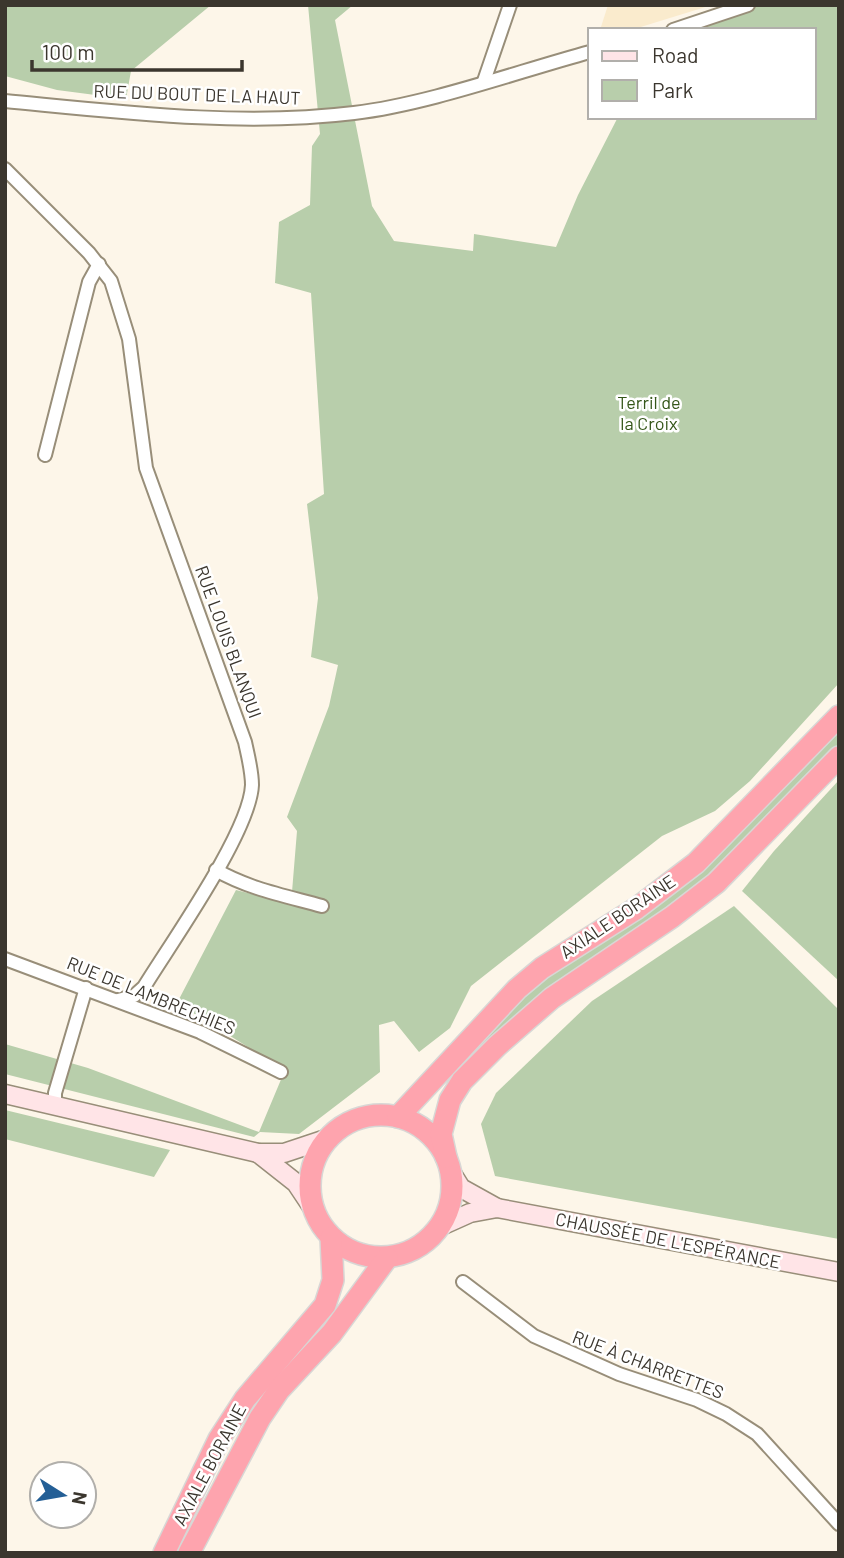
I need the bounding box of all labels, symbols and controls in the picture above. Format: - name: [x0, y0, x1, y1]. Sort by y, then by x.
- scale bar: [32, 28, 242, 72]
- legend: [588, 28, 816, 119]
- text: 100 m: [42, 39, 95, 64]
- text: Road: [652, 42, 698, 67]
- text: Park: [652, 77, 693, 102]
- street label: RUE DU BOUT DE LA HAUT: [93, 79, 301, 109]
- park label: Terril de la Croix: [617, 391, 681, 434]
- street label: RUE LOUIS BLANQUI: [191, 562, 267, 721]
- street label: AXIALE BORAINE: [556, 869, 679, 963]
- street label: RUE DE LAMBRECHIES: [64, 951, 239, 1039]
- street label: CHAUSSÉE DE L'ESPÉRANCE: [554, 1207, 783, 1273]
- street label: RUE À CHARRETTES: [570, 1325, 727, 1403]
- street label: AXIALE BORAINE: [168, 1400, 250, 1529]
- north arrow: [28, 1460, 98, 1530]
- text: N: [68, 1490, 93, 1507]

